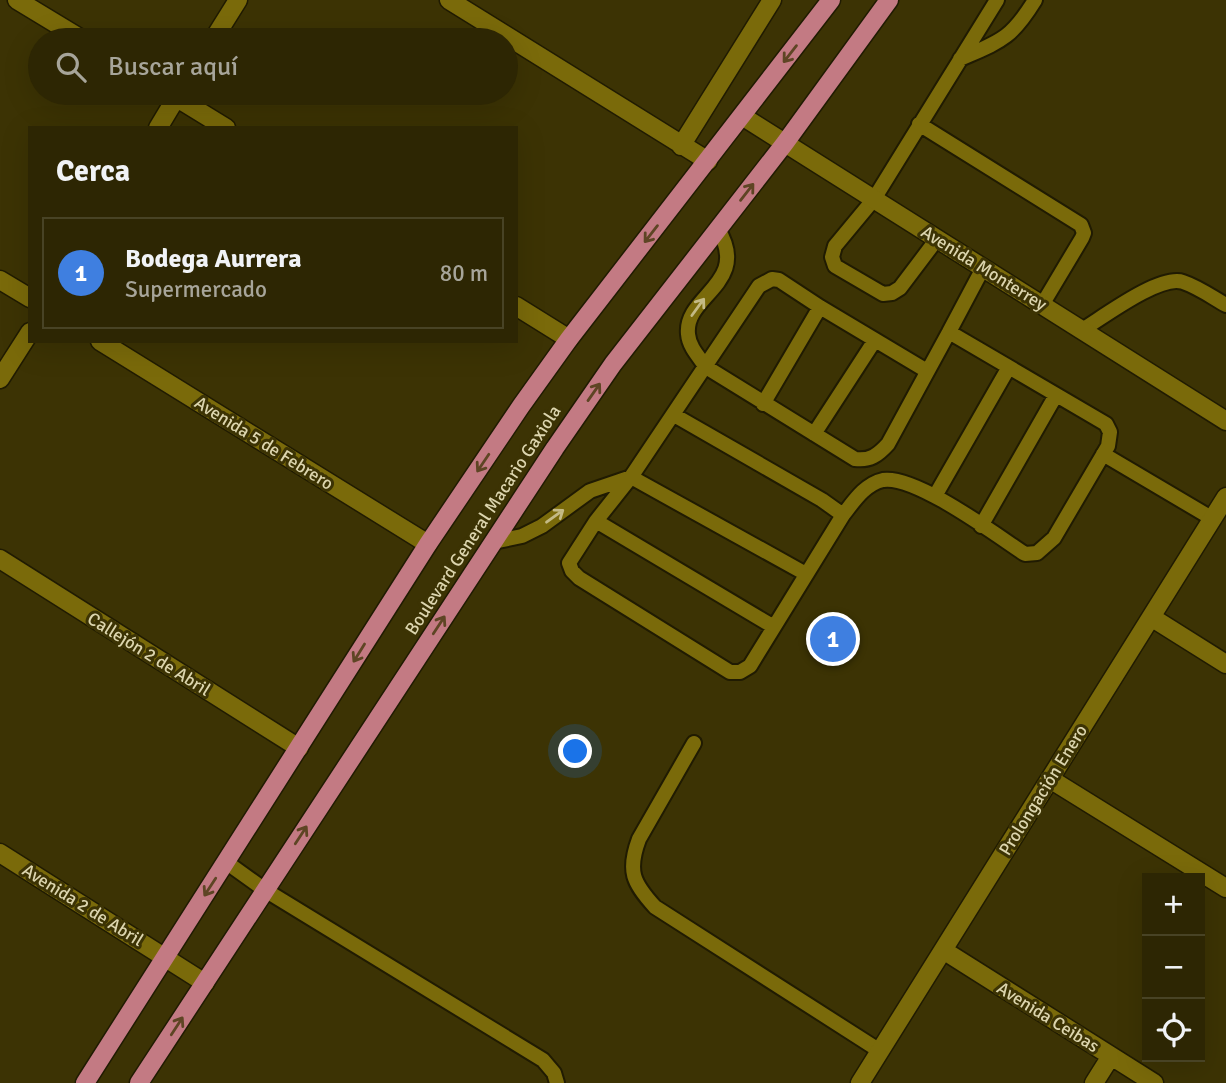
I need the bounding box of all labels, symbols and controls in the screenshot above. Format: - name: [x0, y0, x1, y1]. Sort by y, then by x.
- search box: [28, 28, 518, 105]
- one-way arrow: [782, 44, 797, 63]
- icon: search: [52, 48, 90, 86]
- text: Buscar aquí: [108, 51, 238, 83]
- text: Cerca: [56, 153, 130, 190]
- one-way arrow: [739, 183, 754, 202]
- street label: Avenida Monterrey: [917, 221, 1051, 316]
- one-way arrow: [643, 225, 658, 243]
- text: Bodega Aurrera: [125, 243, 302, 275]
- text: 1: [75, 259, 87, 288]
- text: 80 m: [440, 259, 488, 288]
- text: Supermercado: [125, 275, 267, 304]
- one-way arrow: [691, 298, 706, 317]
- one-way arrow: [587, 383, 601, 402]
- street label: Avenida 5 de Febrero: [191, 391, 337, 495]
- street label: Boulevard General Macario Gaxiola: [400, 401, 566, 639]
- one-way arrow: [476, 453, 490, 472]
- one-way arrow: [545, 509, 564, 523]
- street label: Callejón 2 de Abril: [83, 607, 215, 701]
- pin: 1: [810, 613, 856, 665]
- one-way arrow: [432, 615, 446, 635]
- one-way arrow: [351, 643, 365, 663]
- street label: Prolongación Enero: [994, 721, 1092, 859]
- your location: [558, 734, 592, 768]
- one-way arrow: [294, 826, 308, 846]
- street label: Avenida 2 de Abril: [18, 859, 148, 951]
- map controls: [1142, 873, 1205, 1062]
- button: +: [1142, 873, 1205, 936]
- one-way arrow: [203, 876, 217, 896]
- button: −: [1142, 936, 1205, 999]
- street label: Avenida Ceibas: [993, 977, 1103, 1057]
- button: locate: [1142, 999, 1205, 1062]
- one-way arrow: [169, 1017, 184, 1036]

